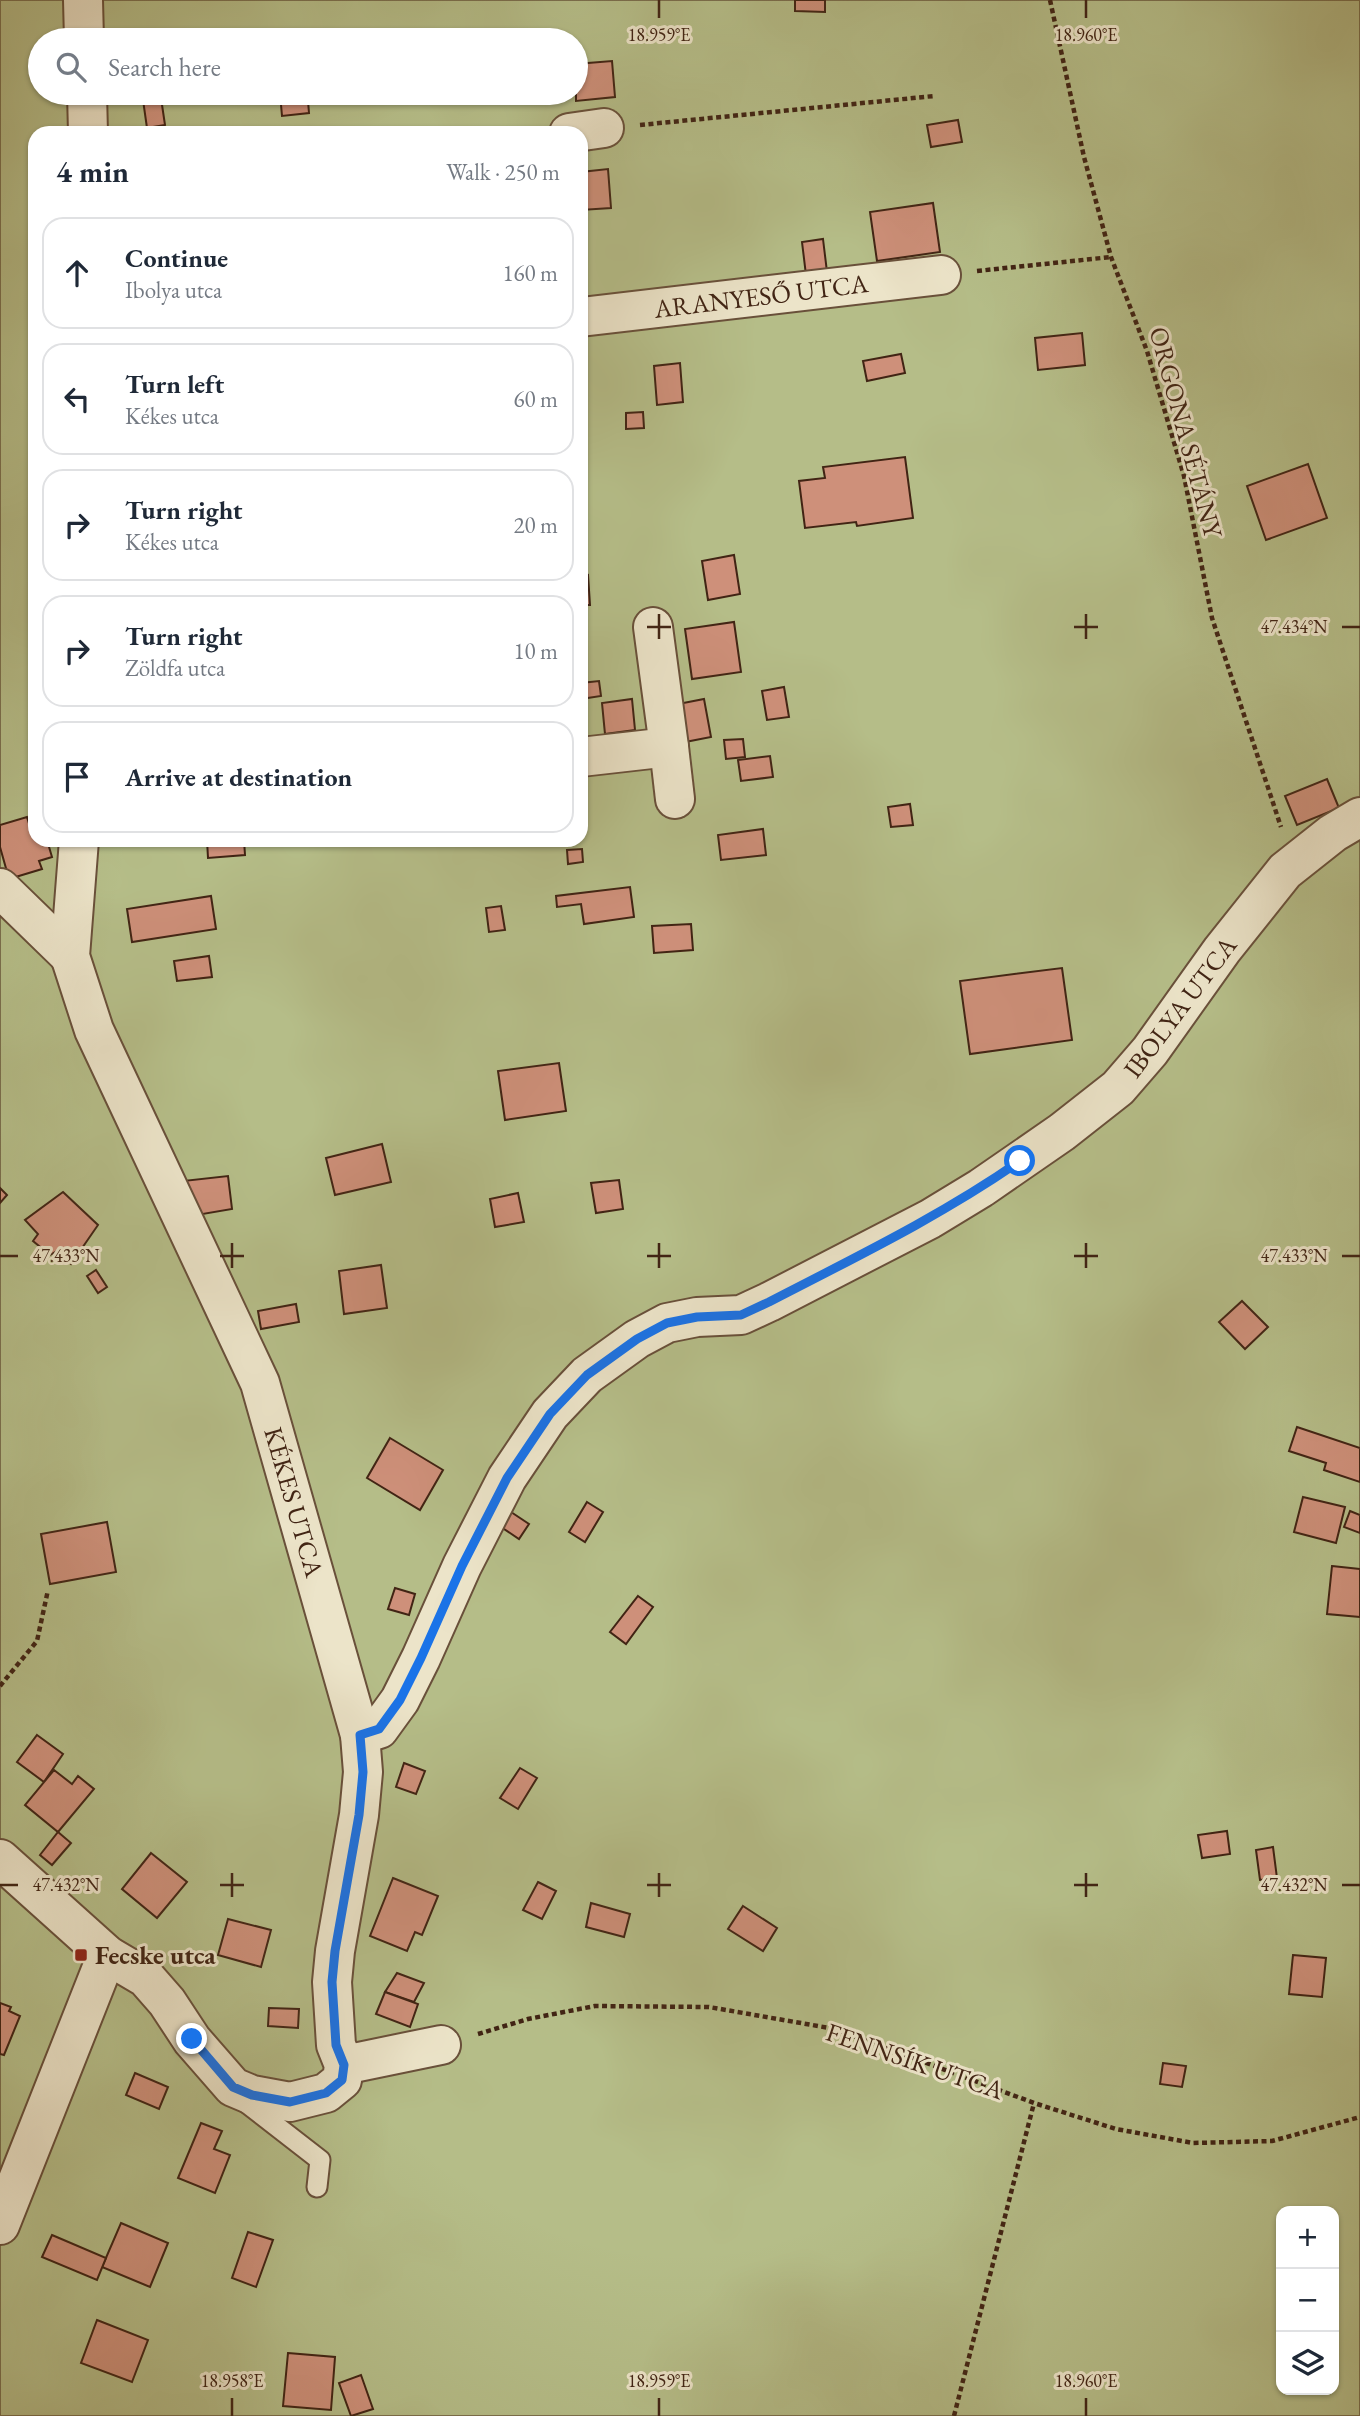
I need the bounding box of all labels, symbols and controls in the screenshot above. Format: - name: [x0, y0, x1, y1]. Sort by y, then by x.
- text: 18.959°E: [628, 23, 690, 46]
- text: 18.960°E: [1055, 23, 1117, 46]
- search box: [28, 28, 588, 105]
- icon: search: [52, 48, 90, 86]
- text: Search here: [108, 50, 221, 84]
- text: 4 min: [56, 152, 129, 191]
- text: Walk · 250 m: [446, 157, 560, 187]
- text: Continue: [125, 241, 228, 275]
- icon: ahead: [58, 254, 96, 292]
- text: 160 m: [502, 258, 558, 288]
- street label: ARANYESŐ UTCA: [651, 266, 871, 326]
- text: Ibolya utca: [125, 275, 222, 305]
- street label: ORGONA SÉTÁNY: [1142, 323, 1231, 543]
- text: Turn left: [125, 367, 224, 401]
- icon: left: [58, 380, 96, 418]
- text: 60 m: [513, 384, 558, 414]
- text: Kékes utca: [125, 401, 219, 431]
- text: Turn right: [125, 493, 243, 527]
- icon: right: [58, 506, 96, 544]
- text: 20 m: [513, 510, 558, 540]
- text: Kékes utca: [125, 527, 219, 557]
- text: 47.434°N: [1261, 615, 1328, 638]
- text: Turn right: [125, 619, 243, 653]
- icon: right: [58, 632, 96, 670]
- text: 10 m: [513, 636, 558, 666]
- text: Zöldfa utca: [125, 653, 225, 683]
- icon: arrive: [58, 758, 96, 796]
- text: Arrive at destination: [125, 760, 352, 794]
- street label: IBOLYA UTCA: [1116, 929, 1245, 1085]
- route start: [1004, 1145, 1035, 1176]
- text: 47.433°N: [33, 1244, 100, 1267]
- text: 47.433°N: [1261, 1244, 1328, 1267]
- street label: KÉKES UTCA: [256, 1423, 332, 1582]
- text: 47.432°N: [33, 1873, 100, 1896]
- text: 47.432°N: [1261, 1873, 1328, 1896]
- place label: Fecske utca: [95, 1938, 216, 1972]
- marker: Fecske utca: [73, 1947, 89, 1963]
- street label: FENNSÍK UTCA: [822, 2015, 1009, 2108]
- route end: [176, 2023, 207, 2054]
- map controls: [1276, 2206, 1339, 2395]
- button: +: [1276, 2206, 1339, 2269]
- button: −: [1276, 2269, 1339, 2332]
- button: layers: [1276, 2332, 1339, 2395]
- text: 18.958°E: [201, 2369, 263, 2392]
- text: 18.959°E: [628, 2369, 690, 2392]
- text: 18.960°E: [1055, 2369, 1117, 2392]

